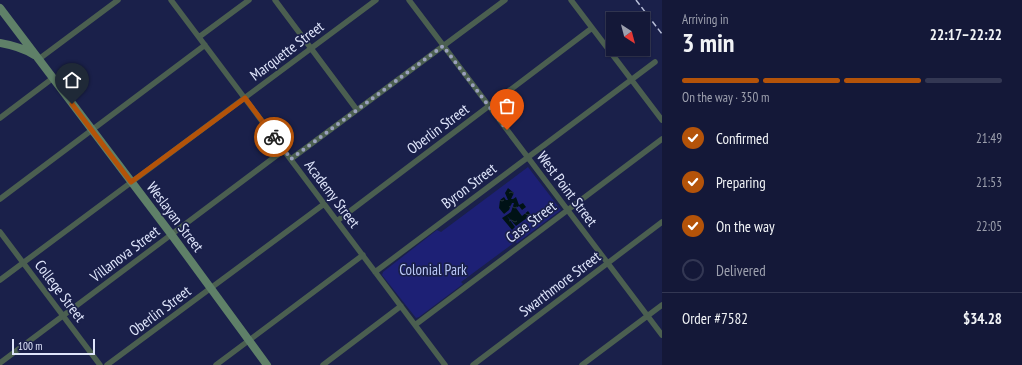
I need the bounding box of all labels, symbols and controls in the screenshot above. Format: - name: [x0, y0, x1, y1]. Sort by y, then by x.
- text: Arriving in: [682, 11, 729, 28]
- north arrow: [606, 12, 650, 56]
- map controls: [606, 12, 650, 56]
- street label: Marquette Street: [246, 17, 327, 84]
- text: 22:17–22:22: [930, 25, 1002, 44]
- text: 3 min: [682, 26, 735, 59]
- pin: [55, 63, 89, 104]
- icon: home: [61, 69, 83, 91]
- pin: [490, 89, 524, 130]
- text: On the way · 350 m: [682, 89, 769, 106]
- icon: bag: [496, 95, 518, 117]
- street label: Oberlin Street: [403, 99, 472, 158]
- courier: [254, 117, 294, 157]
- icon: bike: [263, 126, 285, 148]
- icon: check: [682, 127, 704, 149]
- text: Confirmed: [716, 129, 769, 148]
- text: 21:49: [976, 130, 1002, 147]
- street label: West Point Street: [533, 147, 602, 230]
- street label: Academy Street: [301, 156, 364, 231]
- street label: Byron Street: [437, 159, 500, 212]
- icon: check: [682, 171, 704, 193]
- text: Preparing: [716, 173, 766, 192]
- text: 21:53: [976, 174, 1002, 191]
- street label: Weslayan Street: [143, 178, 208, 255]
- street label: Case Street: [502, 197, 560, 247]
- icon: check: [682, 215, 704, 237]
- text: On the way: [716, 217, 775, 236]
- text: 22:05: [976, 218, 1002, 235]
- street label: Villanova Street: [85, 221, 163, 287]
- street label: Swarthmore Street: [515, 247, 604, 320]
- street label: College Street: [31, 256, 90, 326]
- park label: Colonial Park: [399, 260, 467, 279]
- text: Delivered: [716, 261, 766, 280]
- street label: Oberlin Street: [125, 281, 194, 340]
- text: Order #7582: [682, 309, 748, 328]
- text: $34.28: [963, 309, 1002, 328]
- scale bar: [12, 337, 95, 356]
- text: 100 m: [18, 339, 42, 353]

